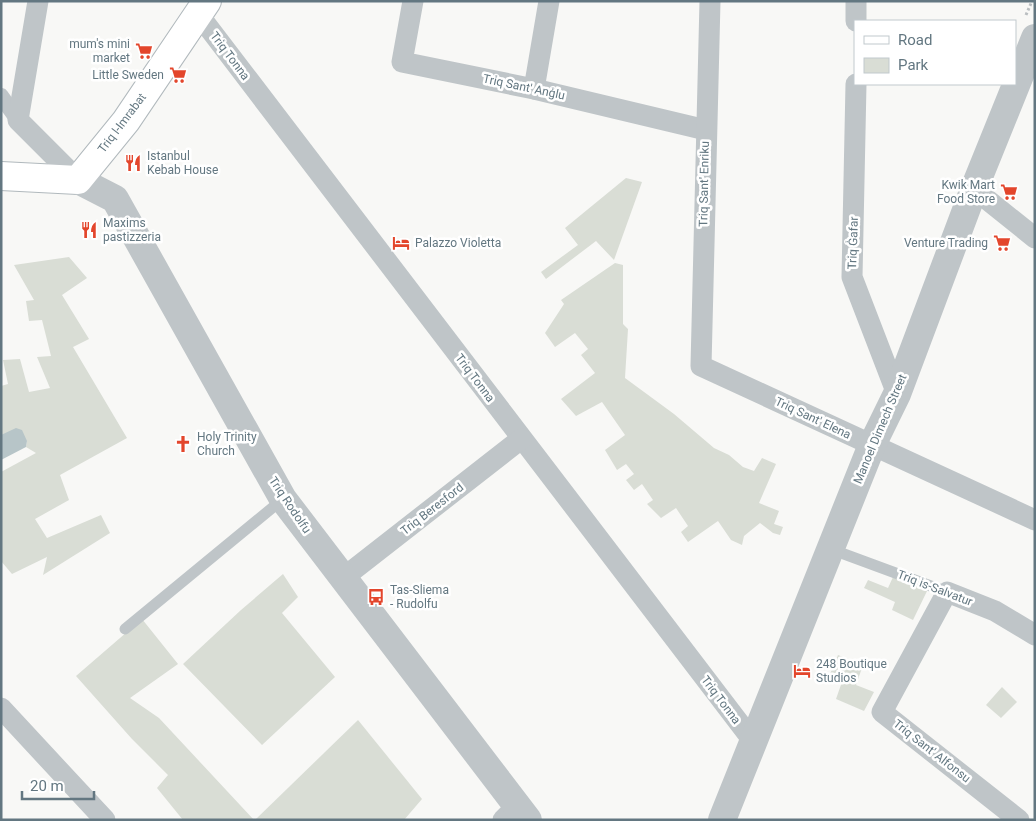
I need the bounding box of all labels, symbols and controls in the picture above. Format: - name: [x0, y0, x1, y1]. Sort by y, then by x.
- legend: [854, 20, 1016, 85]
- street label: Triq Tonna: [207, 29, 253, 83]
- text: Road: [898, 31, 932, 49]
- place label: mum's mini market: [69, 37, 130, 65]
- supermarket icon: mum's mini market: [134, 41, 154, 61]
- text: Park: [898, 56, 929, 74]
- supermarket icon: Little Sweden: [168, 65, 188, 85]
- place label: Little Sweden: [92, 68, 164, 82]
- street label: Triq Sant' Anġlu: [482, 71, 566, 103]
- street label: Triq l-Imrabat: [95, 90, 149, 156]
- street label: Triq Sant' Enriku: [696, 141, 712, 227]
- place label: Istanbul Kebab House: [147, 149, 218, 177]
- restaurant icon: Istanbul Kebab House: [123, 153, 143, 173]
- place label: Kwik Mart Food Store: [937, 178, 995, 206]
- supermarket icon: Kwik Mart Food Store: [999, 182, 1019, 202]
- place label: Maxims pastizzeria: [103, 216, 161, 244]
- street label: Triq Ġafar: [843, 216, 861, 270]
- restaurant icon: Maxims pastizzeria: [79, 220, 99, 240]
- hotel icon: Palazzo Violetta: [391, 233, 411, 253]
- supermarket icon: Venture Trading: [992, 233, 1012, 253]
- place label: Palazzo Violetta: [415, 236, 501, 250]
- place label: Venture Trading: [904, 236, 988, 250]
- street label: Triq Tonna: [452, 351, 498, 405]
- street label: Manoel Dimech Street: [851, 372, 910, 486]
- street label: Triq Sant' Elena: [773, 394, 853, 442]
- place label: Holy Trinity Church: [197, 430, 257, 458]
- church icon: Holy Trinity Church: [173, 434, 193, 454]
- street label: Triq Rodolfu: [266, 474, 314, 536]
- street label: Triq Beresford: [398, 480, 466, 538]
- street label: Triq is-Salvatur: [895, 567, 975, 609]
- place label: Tas-Sliema - Rudolfu: [390, 583, 449, 611]
- bus stop icon: Tas-Sliema - Rudolfu: [366, 587, 386, 607]
- place label: 248 Boutique Studios: [816, 657, 887, 685]
- hotel icon: 248 Boutique Studios: [792, 661, 812, 681]
- street label: Triq Tonna: [698, 673, 744, 727]
- street label: Triq Sant' Alfonsu: [891, 717, 973, 785]
- scale bar: [22, 768, 95, 800]
- text: 20 m: [30, 777, 64, 795]

